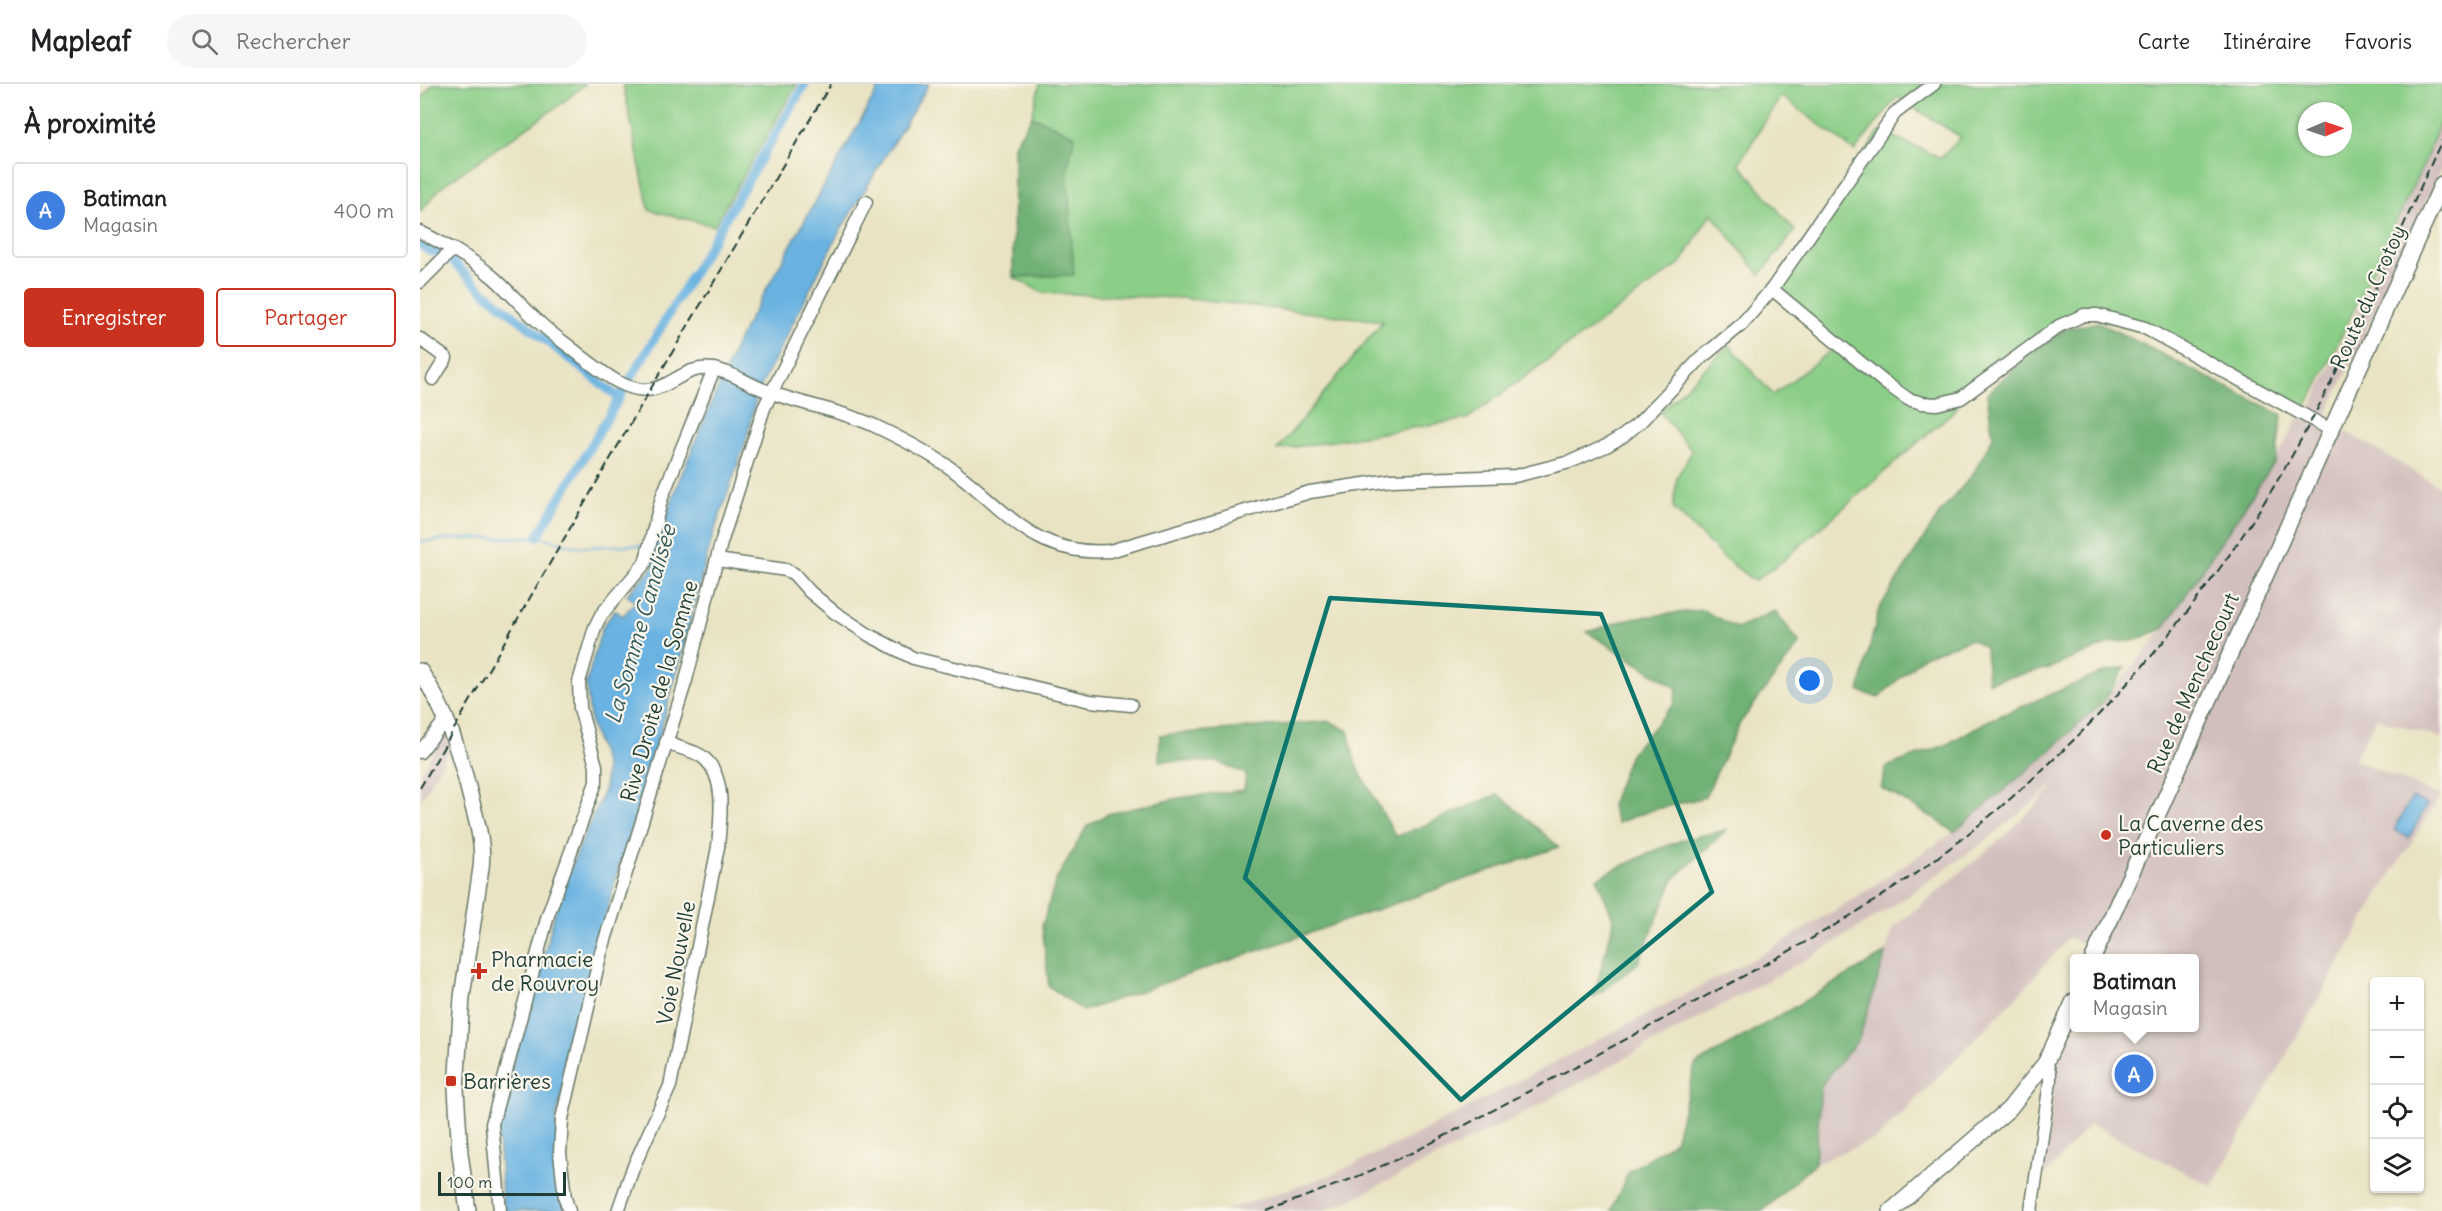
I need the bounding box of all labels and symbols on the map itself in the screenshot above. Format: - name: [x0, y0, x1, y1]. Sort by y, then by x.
- north arrow: [2298, 102, 2352, 156]
- street label: Route du Crotoy: [2324, 221, 2412, 373]
- water label: La Somme Canalisée: [598, 519, 682, 727]
- street label: Rive Droite de la Somme: [614, 577, 704, 805]
- street label: Rue de Menchecourt: [2141, 588, 2245, 778]
- your location: [1795, 666, 1824, 695]
- place label: La Caverne des Particuliers: [2118, 810, 2264, 861]
- marker: La Caverne des Particuliers: [2099, 828, 2113, 842]
- street label: Voie Nouvelle: [651, 899, 701, 1027]
- place label: Pharmacie de Rouvroy: [491, 946, 599, 997]
- marker: Pharmacie de Rouvroy: [472, 964, 486, 978]
- pin: A: [2114, 1052, 2154, 1096]
- place label: Barrières: [463, 1068, 551, 1095]
- marker: Barrières: [444, 1074, 458, 1088]
- scale bar: [438, 1169, 566, 1196]

